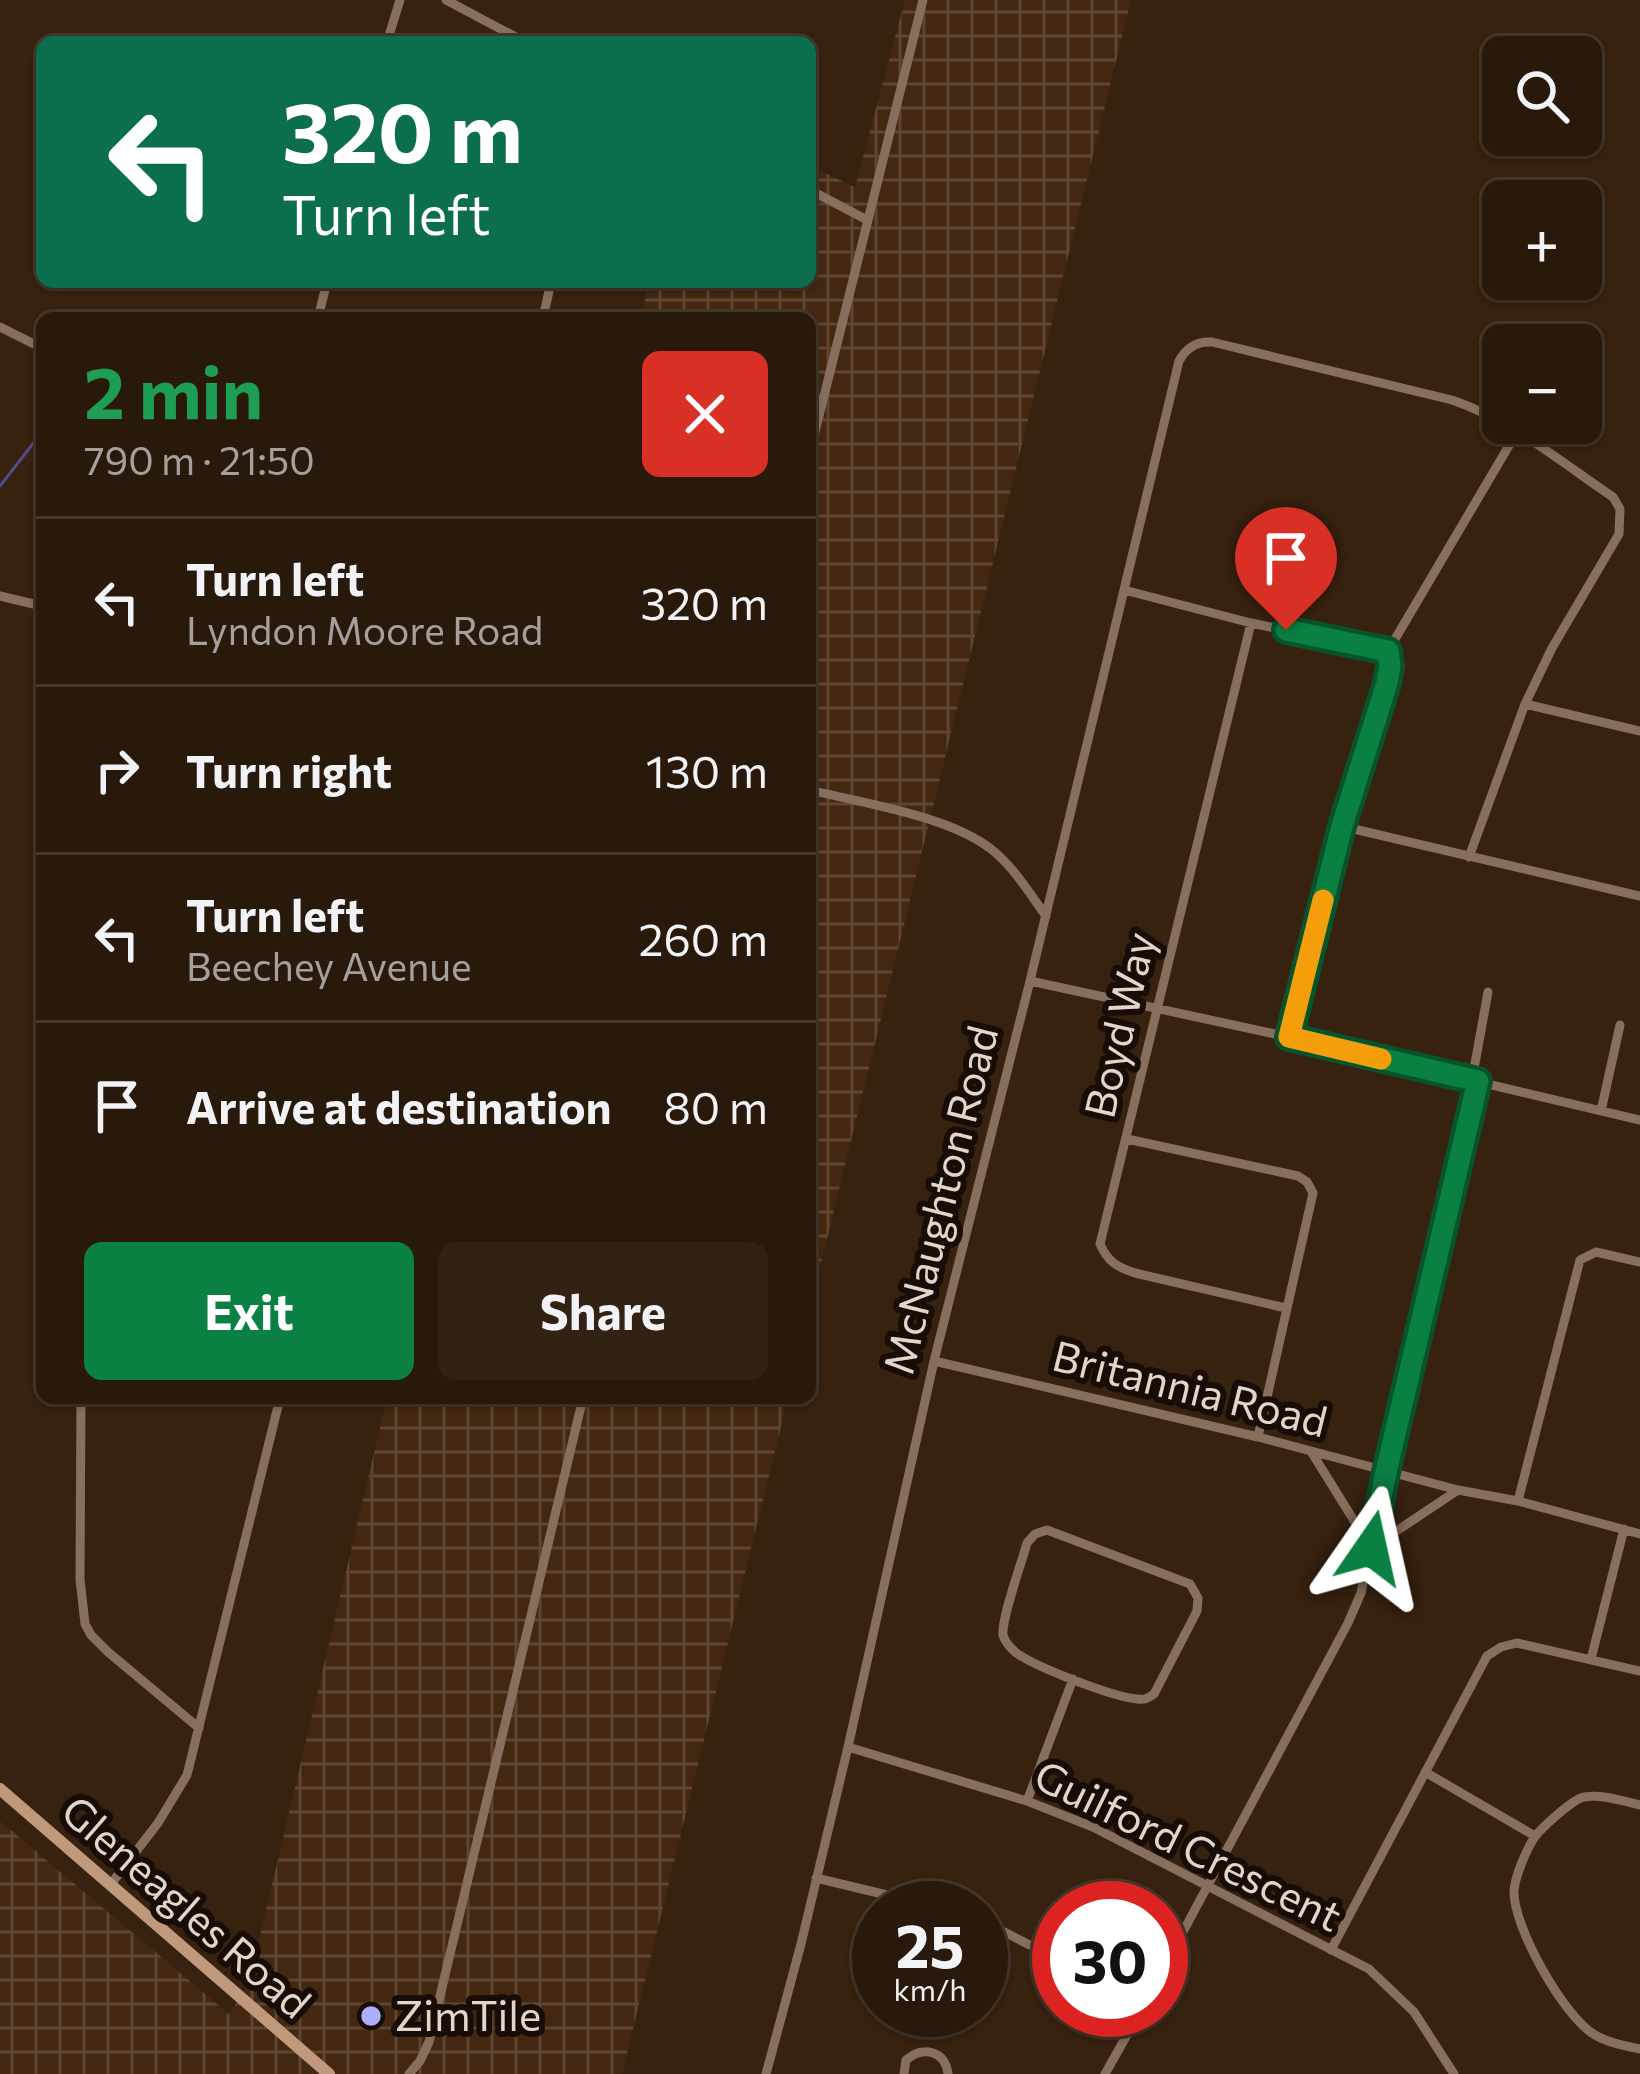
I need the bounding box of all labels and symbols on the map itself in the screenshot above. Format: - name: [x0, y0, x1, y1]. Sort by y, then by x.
- pin: [1235, 507, 1337, 630]
- street label: Boyd Way: [1071, 927, 1165, 1122]
- street label: McNaughton Road: [871, 1020, 1007, 1379]
- street label: Britannia Road: [1048, 1328, 1333, 1446]
- position arrow: [1308, 1485, 1434, 1611]
- street label: Guilford Crescent: [1027, 1747, 1351, 1941]
- street label: Gleneagles Road: [52, 1783, 322, 2028]
- speed limit sign: 30: [1032, 1881, 1188, 2037]
- place label: ZimTile: [395, 1988, 541, 2040]
- marker: ZimTile: [358, 2003, 384, 2029]

